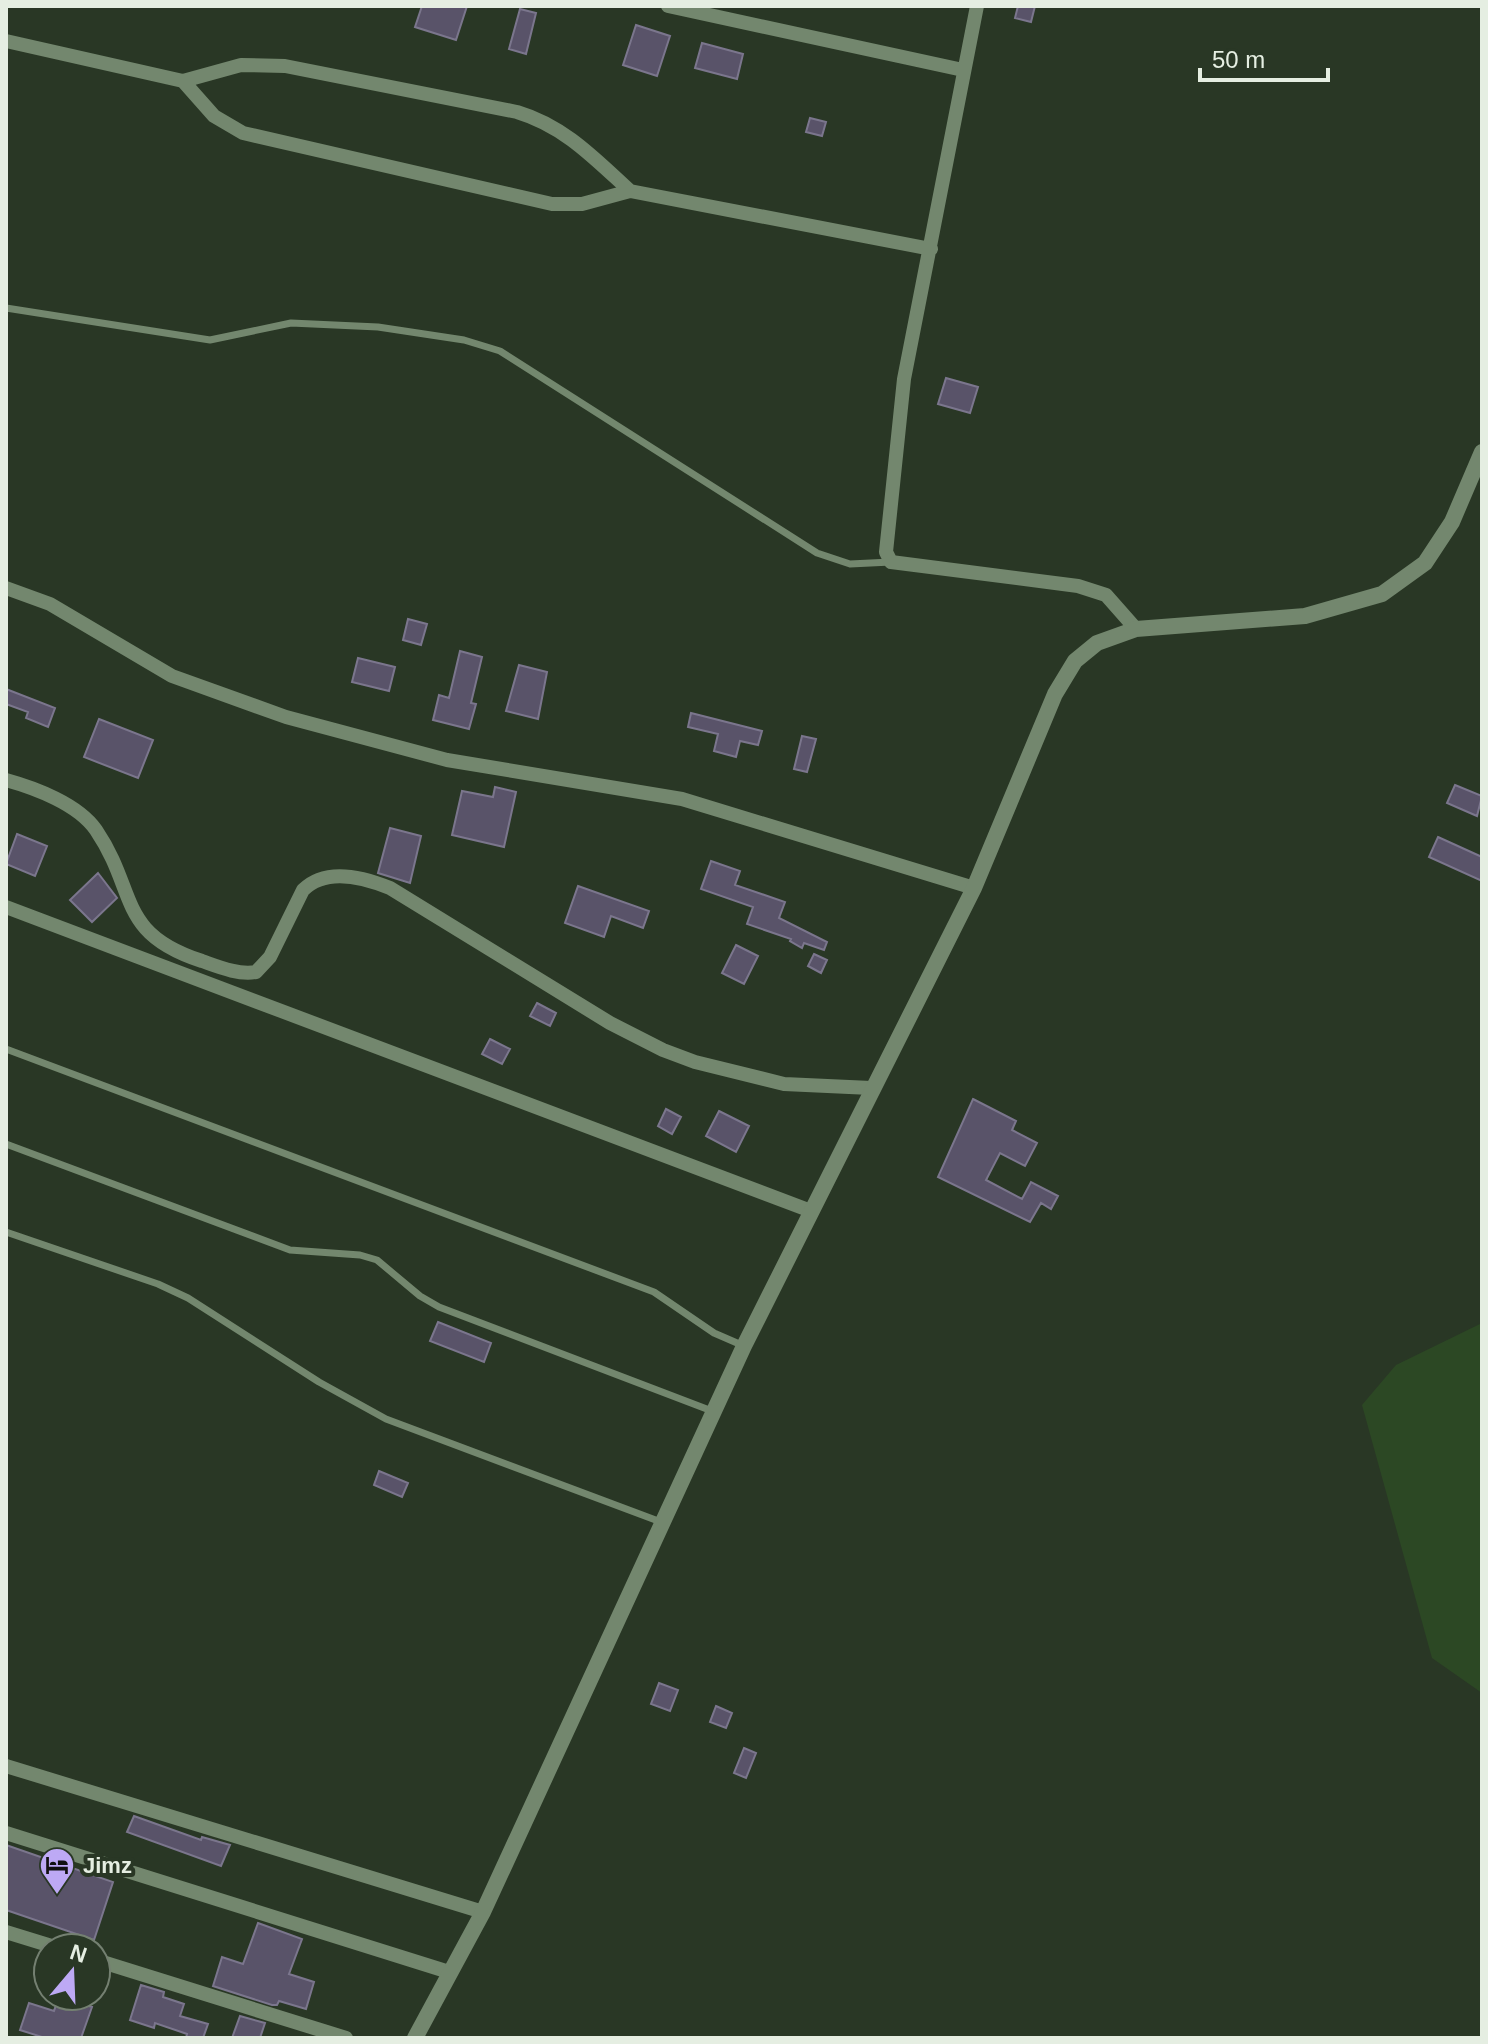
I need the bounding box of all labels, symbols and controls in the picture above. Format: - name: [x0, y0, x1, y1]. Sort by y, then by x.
- scale bar: [1200, 32, 1328, 82]
- text: 50 m: [1212, 46, 1265, 73]
- hotel icon: Jimz: [38, 1846, 76, 1896]
- place label: Jimz: [83, 1853, 132, 1878]
- north arrow: [32, 1932, 112, 2012]
- text: N: [67, 1939, 90, 1968]

